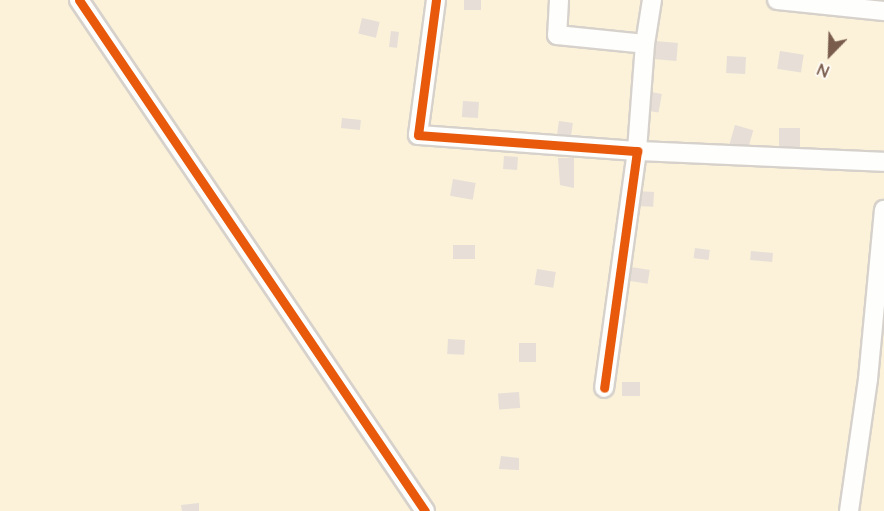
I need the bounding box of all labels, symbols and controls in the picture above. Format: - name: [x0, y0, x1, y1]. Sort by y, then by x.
- north arrow: [800, 24, 860, 84]
- text: N: [814, 59, 832, 82]

